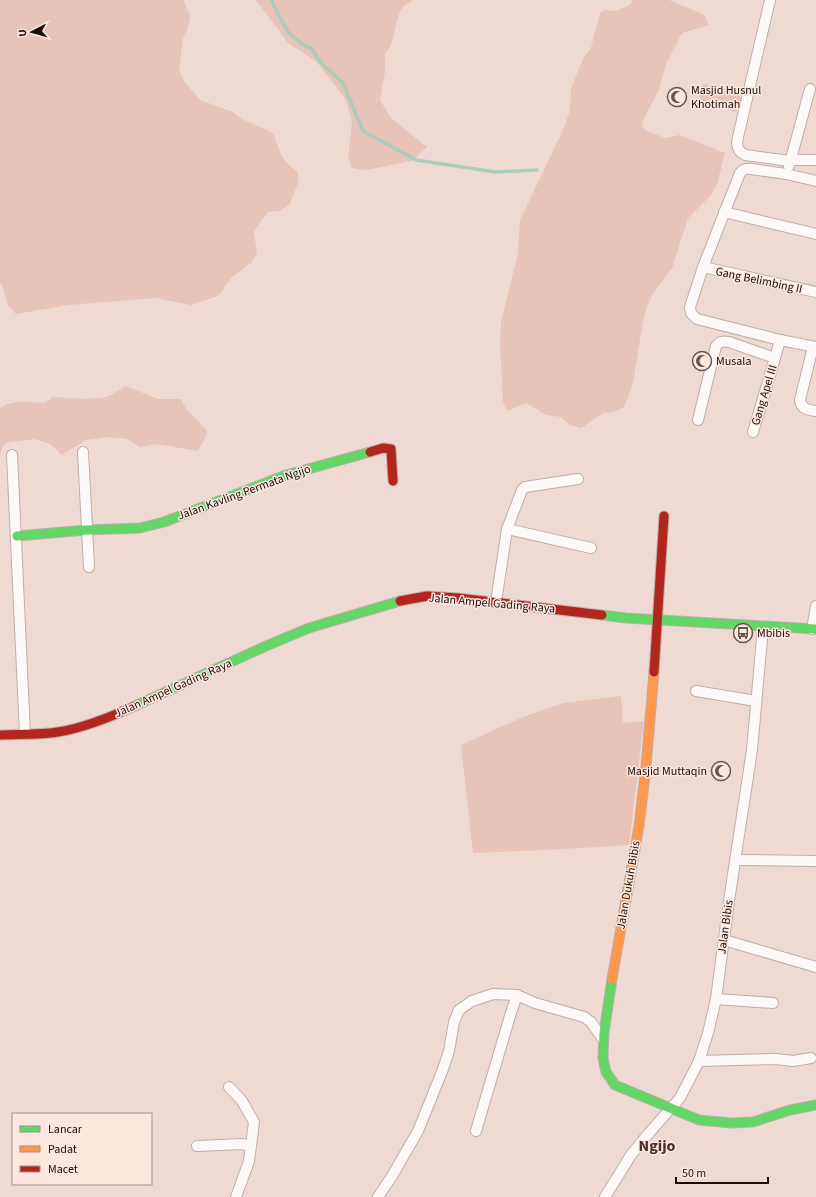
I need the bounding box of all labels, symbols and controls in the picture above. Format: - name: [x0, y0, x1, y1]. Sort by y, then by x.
- north arrow: [12, 12, 52, 52]
- text: U: [15, 29, 30, 37]
- place label: Masjid Husnul Khotimah: [691, 82, 761, 113]
- mosque icon: Masjid Husnul Khotimah: [666, 86, 688, 108]
- street label: Gang Belimbing II: [714, 263, 804, 298]
- mosque icon: Musala: [691, 350, 713, 372]
- place label: Musala: [716, 353, 751, 370]
- street label: Gang Apel III: [747, 363, 782, 428]
- street label: Jalan Kavling Permata Ngijo: [175, 460, 313, 524]
- street label: Jalan Ampel Gading Raya: [428, 590, 556, 617]
- bus stop icon: Mbibis: [732, 622, 754, 644]
- place label: Mbibis: [757, 625, 790, 642]
- street label: Jalan Ampel Gading Raya: [112, 655, 235, 722]
- mosque icon: Masjid Muttaqin: [710, 760, 732, 782]
- place label: Masjid Muttaqin: [627, 763, 707, 780]
- street label: Jalan Dukuh Bibis: [612, 839, 645, 931]
- street label: Jalan Bibis: [713, 899, 738, 955]
- legend: [12, 1113, 152, 1185]
- text: Lancar: [48, 1121, 83, 1138]
- district label: Ngijo: [639, 1135, 676, 1157]
- text: Padat: [48, 1141, 77, 1158]
- scale bar: [676, 1159, 768, 1185]
- text: Macet: [48, 1161, 78, 1178]
- text: 50 m: [682, 1165, 706, 1182]

